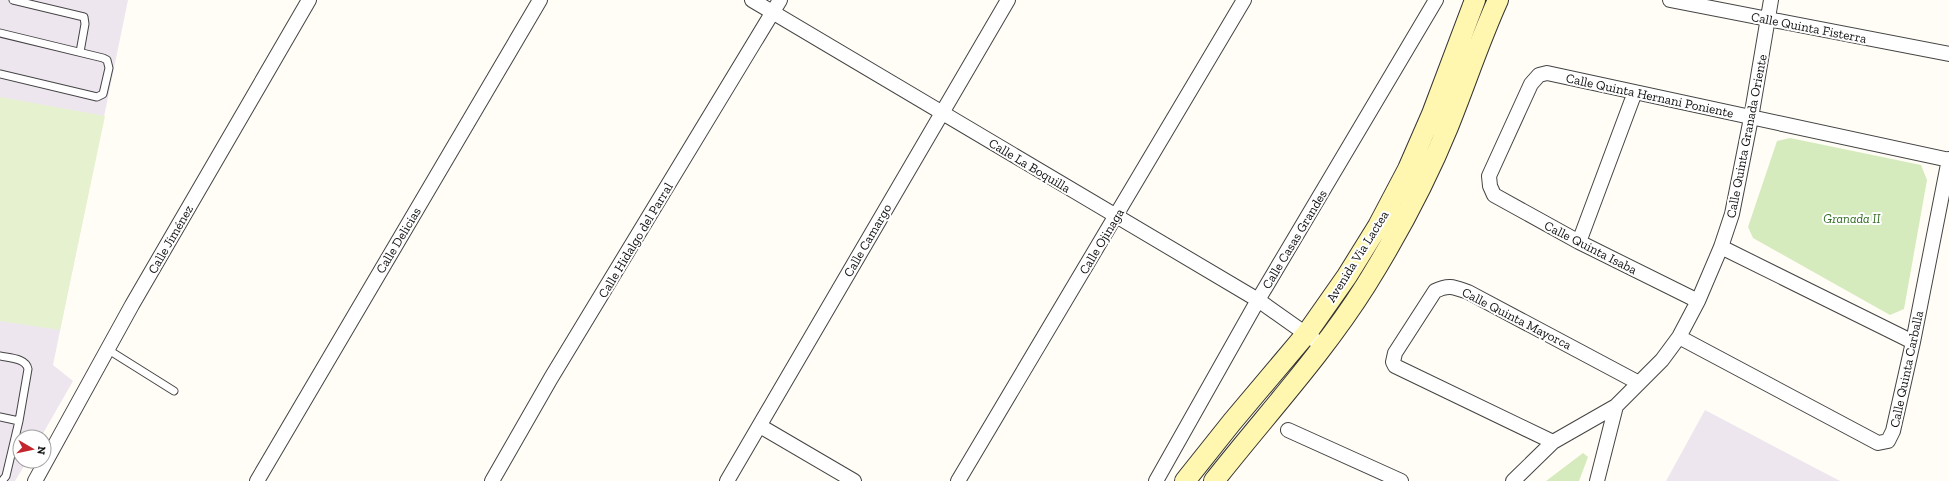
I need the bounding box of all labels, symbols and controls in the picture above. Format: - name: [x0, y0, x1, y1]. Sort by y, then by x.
- street label: Calle Quinta Fisterra: [1750, 9, 1869, 46]
- street label: Calle Quinta Granada Oriente: [1723, 53, 1770, 219]
- street label: Calle Quinta Hernani Poniente: [1565, 70, 1735, 121]
- street label: Calle La Boquilla: [986, 135, 1074, 196]
- street label: Calle Hidalgo del Parral: [595, 179, 676, 301]
- street label: Calle Casas Grandes: [1259, 187, 1330, 292]
- street label: Calle Camargo: [840, 201, 895, 280]
- street label: Calle Jiménez: [145, 202, 196, 276]
- street label: Calle Delicias: [373, 204, 424, 276]
- street label: Calle Ojinaga: [1076, 205, 1128, 277]
- street label: Avenida Via Lactea: [1323, 207, 1392, 305]
- park label: Granada II: [1823, 211, 1882, 226]
- street label: Calle Quinta Isaba: [1542, 218, 1640, 278]
- street label: Calle Quinta Mayorca: [1460, 284, 1575, 353]
- street label: Calle Quinta Carballa: [1887, 309, 1926, 429]
- north arrow: [12, 429, 52, 469]
- text: N: [34, 445, 48, 456]

